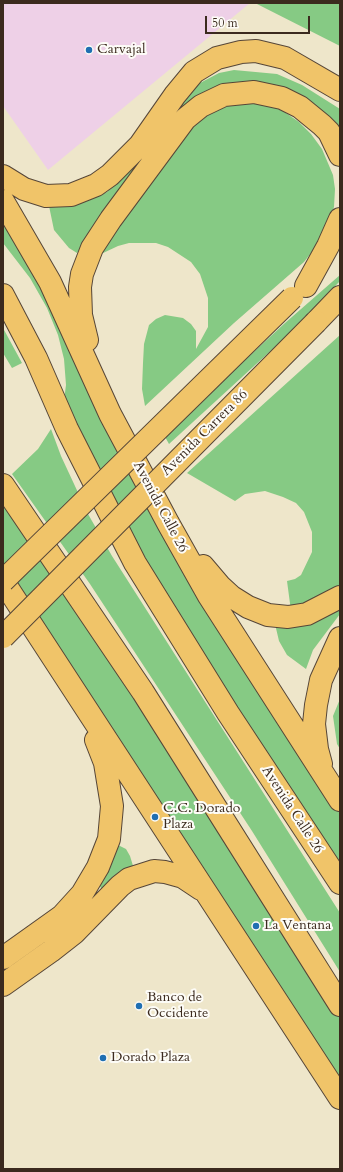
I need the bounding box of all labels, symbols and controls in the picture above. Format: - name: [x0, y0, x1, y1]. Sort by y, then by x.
- scale bar: [207, 8, 312, 34]
- text: 50 m: [212, 15, 238, 31]
- place label: Carvajal: [97, 42, 146, 58]
- marker: Carvajal: [84, 45, 94, 55]
- street label: Avenida Carrera 86: [158, 386, 252, 480]
- street label: Avenida Calle 26: [129, 459, 191, 555]
- street label: Avenida Calle 26: [257, 763, 327, 857]
- place label: C.C. Dorado Plaza: [163, 801, 240, 834]
- marker: C.C. Dorado Plaza: [150, 812, 160, 822]
- place label: La Ventana: [264, 918, 331, 934]
- marker: La Ventana: [251, 921, 261, 931]
- place label: Banco de Occidente: [147, 990, 208, 1022]
- marker: Banco de Occidente: [134, 1001, 144, 1011]
- place label: Dorado Plaza: [111, 1050, 190, 1066]
- marker: Dorado Plaza: [98, 1053, 108, 1063]

